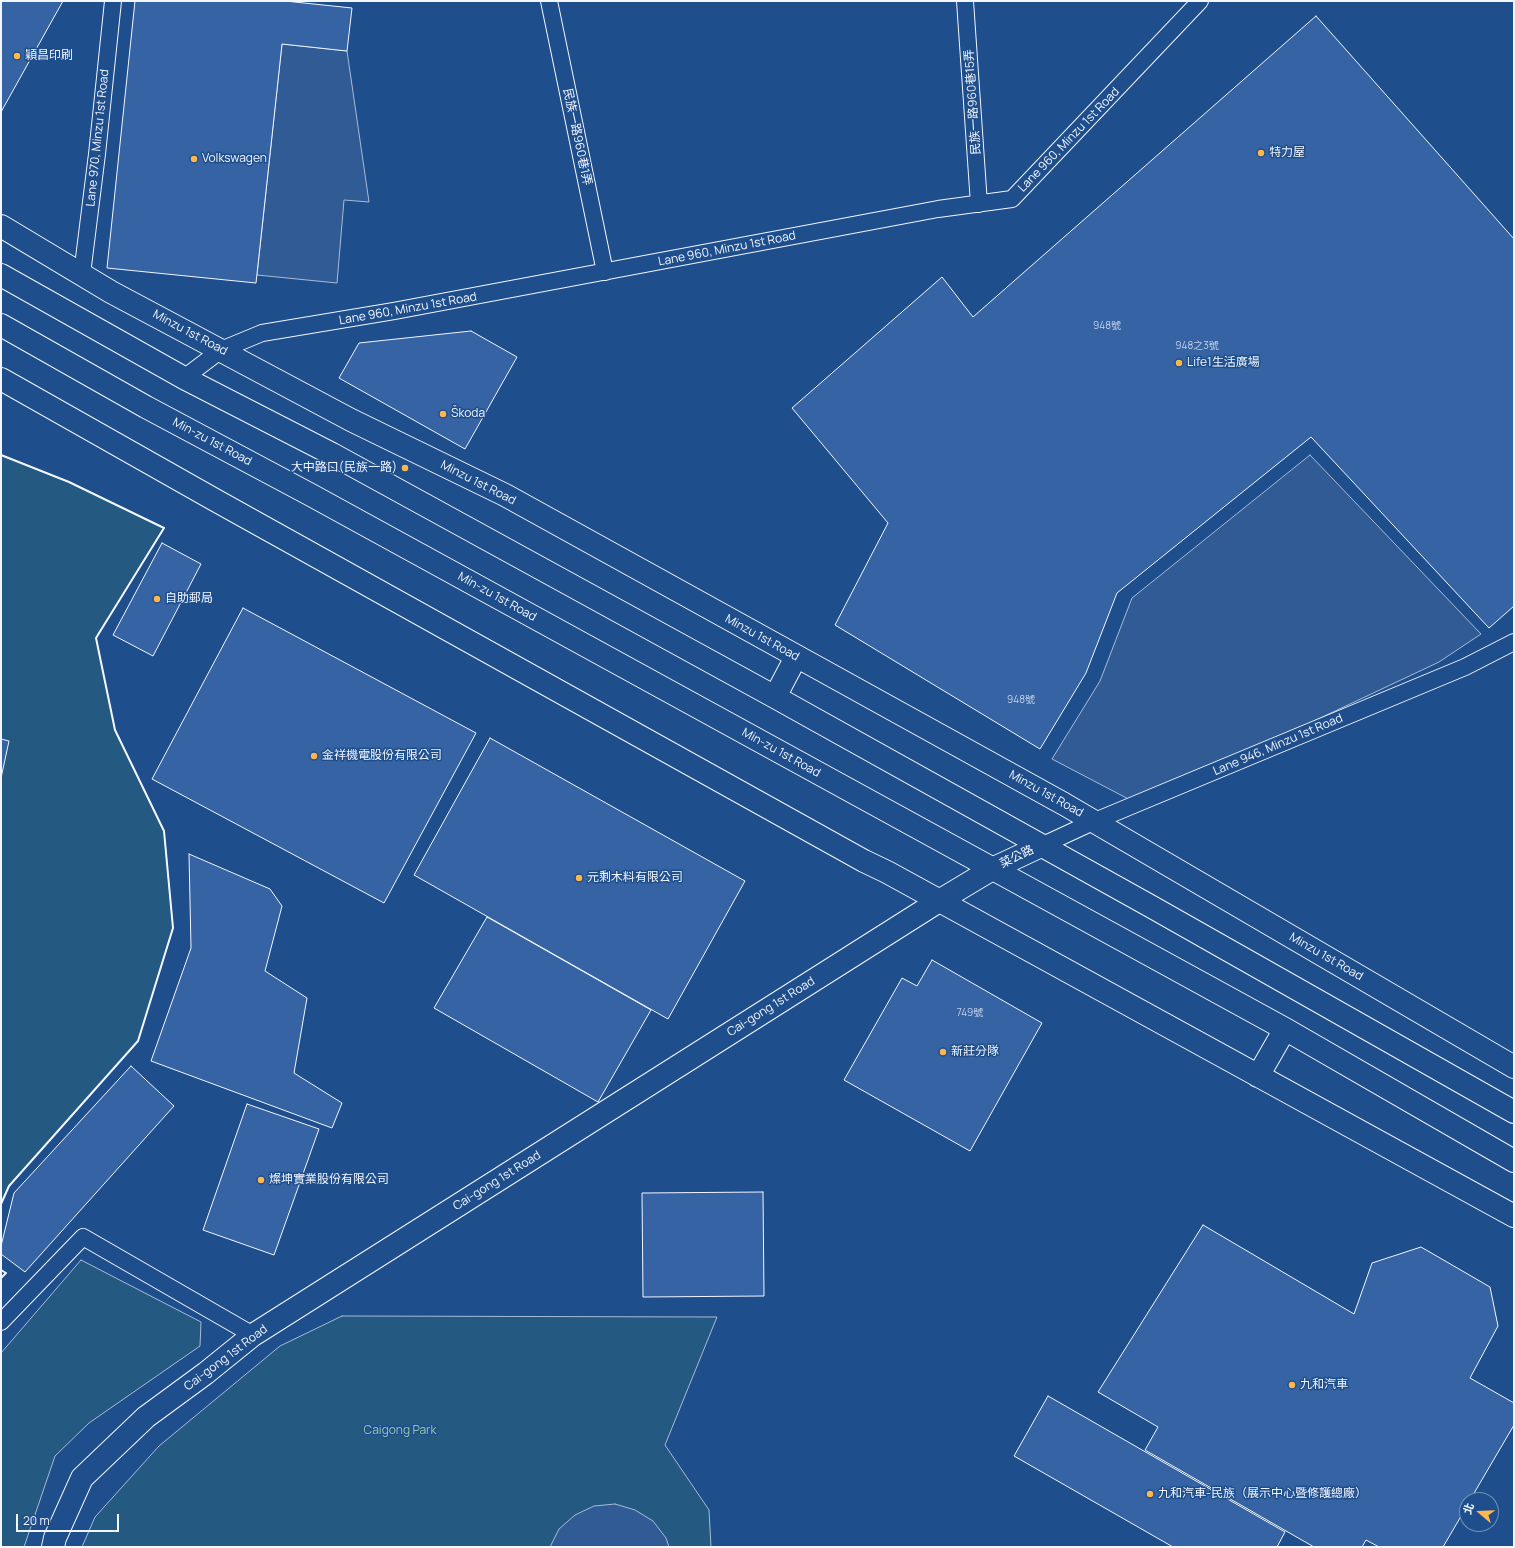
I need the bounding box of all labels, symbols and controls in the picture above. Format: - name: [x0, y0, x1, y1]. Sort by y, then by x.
- place label: 穎昌印刷: [25, 49, 73, 63]
- street label: 民族一路960巷15弄: [962, 49, 984, 155]
- marker: 穎昌印刷: [12, 51, 22, 61]
- street label: Lane 970, Minzu 1st Road: [84, 69, 112, 207]
- street label: Lane 960, Minzu 1st Road: [1015, 85, 1123, 195]
- street label: 民族一路960巷1弄: [560, 87, 594, 187]
- place label: 特力屋: [1269, 146, 1305, 160]
- marker: 特力屋: [1256, 148, 1266, 158]
- place label: Volkswagen: [202, 152, 267, 166]
- marker: Volkswagen: [189, 154, 199, 164]
- street label: Lane 960, Minzu 1st Road: [657, 229, 797, 269]
- street label: Lane 960, Minzu 1st Road: [338, 290, 478, 328]
- street label: Minzu 1st Road: [150, 307, 230, 359]
- house number: 948號: [1093, 320, 1121, 332]
- house number: 948之3號: [1175, 340, 1219, 352]
- place label: Life1生活廣場: [1187, 356, 1260, 370]
- marker: Life1生活廣場: [1174, 358, 1184, 368]
- place label: Škoda: [451, 407, 485, 421]
- marker: Škoda: [438, 409, 448, 419]
- street label: Min-zu 1st Road: [170, 415, 254, 469]
- street label: Minzu 1st Road: [438, 458, 518, 508]
- place label: 大中路口(民族一路): [291, 461, 397, 475]
- marker: 大中路口(民族一路): [400, 463, 410, 473]
- street label: Min-zu 1st Road: [455, 569, 539, 625]
- place label: 自助郵局: [165, 592, 213, 606]
- marker: 自助郵局: [152, 594, 162, 604]
- street label: Minzu 1st Road: [722, 612, 802, 664]
- house number: 948號: [1007, 694, 1035, 706]
- street label: Lane 946, Minzu 1st Road: [1211, 711, 1345, 779]
- street label: Min-zu 1st Road: [739, 725, 823, 781]
- place label: 金祥機電股份有限公司: [322, 749, 442, 763]
- marker: 金祥機電股份有限公司: [309, 751, 319, 761]
- street label: Minzu 1st Road: [1006, 768, 1086, 820]
- street label: 菜公路: [998, 843, 1036, 871]
- place label: 元剩木料有限公司: [587, 871, 683, 885]
- marker: 元剩木料有限公司: [574, 873, 584, 883]
- street label: Minzu 1st Road: [1287, 930, 1365, 984]
- street label: Cai-gong 1st Road: [725, 974, 817, 1040]
- house number: 749號: [957, 1007, 983, 1019]
- place label: 新莊分隊: [951, 1045, 999, 1059]
- marker: 新莊分隊: [938, 1047, 948, 1057]
- street label: Cai-gong 1st Road: [451, 1148, 543, 1214]
- place label: 燦坤實業股份有限公司: [269, 1173, 389, 1187]
- marker: 燦坤實業股份有限公司: [256, 1175, 266, 1185]
- street label: Cai-gong 1st Road: [182, 1322, 270, 1394]
- place label: 九和汽車: [1300, 1378, 1348, 1392]
- marker: 九和汽車: [1287, 1380, 1297, 1390]
- park label: Caigong Park: [364, 1424, 436, 1438]
- place label: 九和汽車-民族（展示中心暨修護總廠）: [1158, 1487, 1367, 1501]
- marker: 九和汽車-民族（展示中心暨修護總廠）: [1145, 1489, 1155, 1499]
- north arrow: [1459, 1492, 1499, 1532]
- text: 北: [1459, 1501, 1477, 1516]
- scale bar: [18, 1506, 121, 1532]
- text: 20 m: [23, 1512, 50, 1529]

